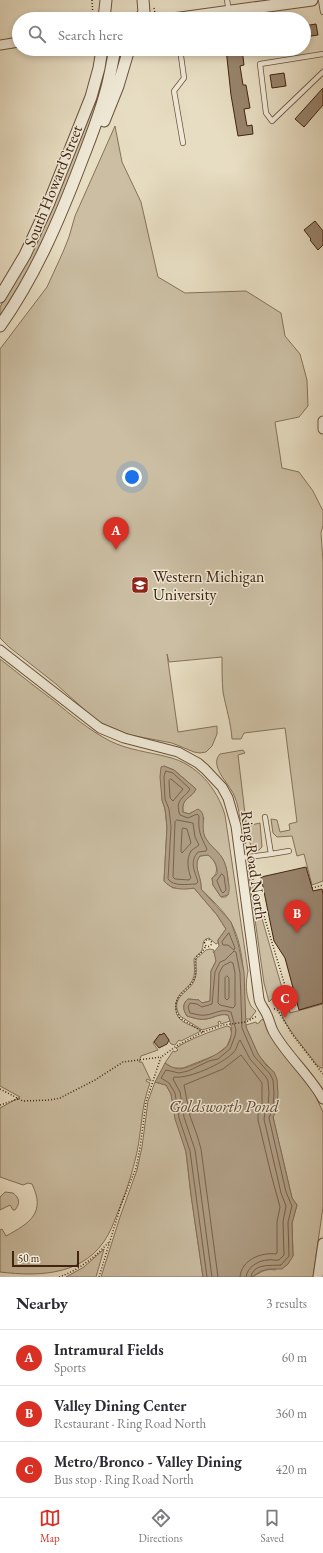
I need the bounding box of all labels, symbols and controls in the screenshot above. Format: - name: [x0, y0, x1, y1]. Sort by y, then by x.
- search box: [12, 12, 311, 56]
- icon: search: [26, 23, 48, 45]
- text: Search here: [58, 25, 123, 44]
- street label: South Howard Street: [19, 122, 87, 250]
- your location: [122, 467, 142, 487]
- pin: A: [103, 517, 129, 550]
- place label: Western Michigan University: [153, 566, 265, 605]
- school or university icon: Western Michigan University: [130, 575, 150, 595]
- street label: Ring Road North: [236, 809, 272, 921]
- pin: B: [284, 900, 310, 933]
- pin: C: [272, 985, 298, 1018]
- water label: Goldsworth Pond: [169, 1095, 279, 1117]
- scale bar: [12, 1249, 79, 1268]
- text: 50 m: [18, 1251, 39, 1265]
- text: Nearby: [16, 1292, 68, 1314]
- text: 3 results: [266, 1295, 307, 1312]
- text: Intramural Fields: [54, 1340, 164, 1359]
- text: A: [24, 1349, 34, 1366]
- text: 60 m: [282, 1349, 307, 1366]
- text: Sports: [54, 1359, 86, 1376]
- text: Valley Dining Center: [54, 1396, 186, 1415]
- text: B: [25, 1405, 33, 1422]
- text: 360 m: [276, 1405, 307, 1422]
- text: Restaurant · Ring Road North: [54, 1415, 206, 1432]
- text: Metro/Bronco - Valley Dining: [54, 1452, 242, 1471]
- text: C: [24, 1461, 34, 1478]
- text: 420 m: [276, 1461, 307, 1478]
- text: Bus stop · Ring Road North: [54, 1471, 194, 1488]
- tab: Map: [39, 1507, 61, 1545]
- tab: Directions: [139, 1507, 183, 1545]
- tab: Saved: [261, 1507, 284, 1545]

